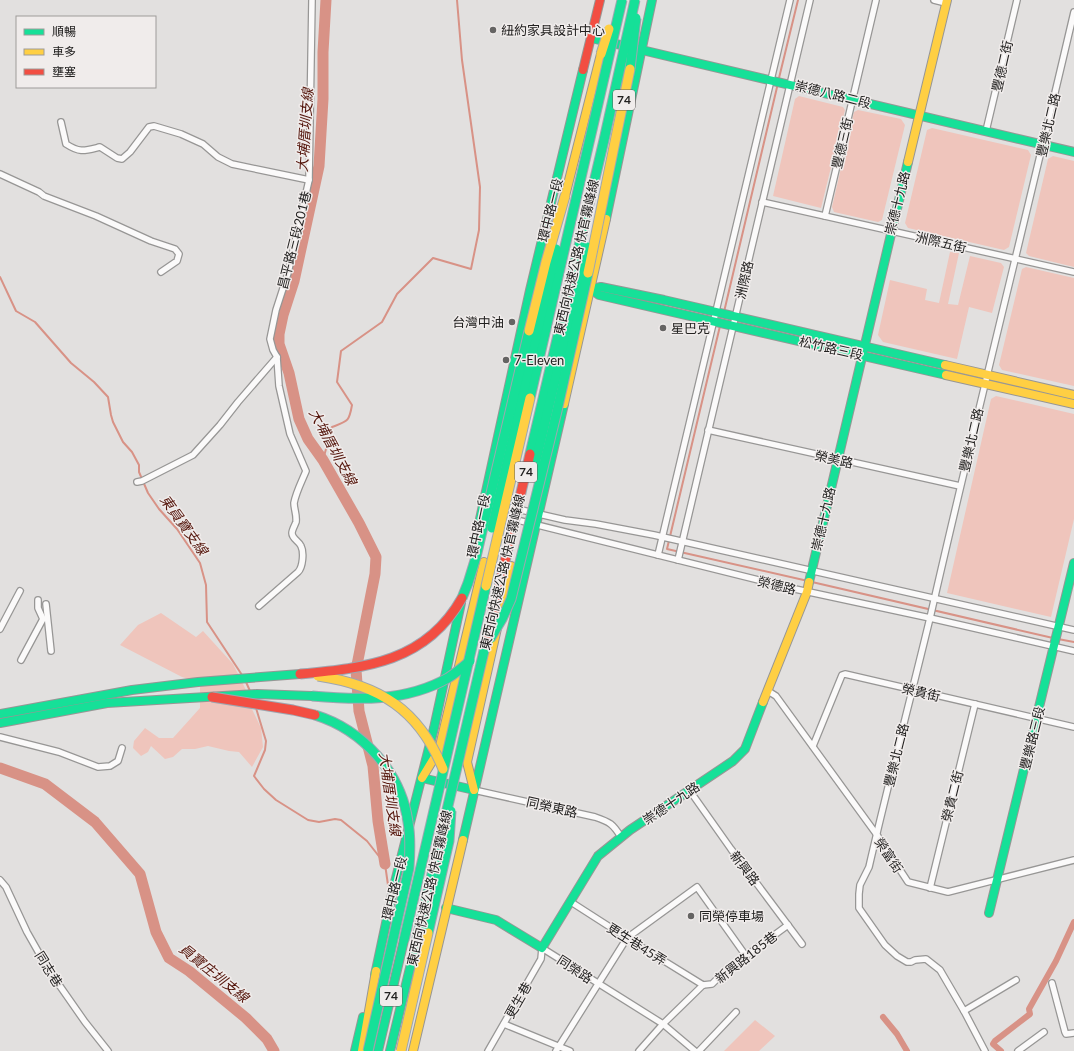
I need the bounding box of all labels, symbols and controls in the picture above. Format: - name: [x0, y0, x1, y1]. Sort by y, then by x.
- legend: [16, 16, 156, 88]
- place label: 紐約家具設計中心: [501, 22, 605, 38]
- text: 順暢: [52, 24, 76, 39]
- marker: 紐約家具設計中心: [488, 25, 498, 35]
- street label: 豐德二街: [988, 39, 1016, 93]
- text: 車多: [52, 44, 76, 59]
- text: 壅塞: [52, 64, 76, 79]
- street label: 崇德八路二段: [793, 77, 873, 111]
- water label: 大埔厝圳支線: [293, 85, 316, 172]
- road number: 74: [613, 90, 635, 110]
- street label: 豐樂北二路: [1033, 92, 1063, 158]
- street label: 豐德三街: [828, 116, 856, 170]
- street label: 崇德十九路: [881, 170, 913, 236]
- street label: 環中路一段: [534, 177, 566, 243]
- street label: 東西向快速公路 快官霧峰線: [550, 178, 602, 336]
- street label: 昌平路三段201巷: [274, 189, 314, 291]
- street label: 洲際五街: [914, 228, 968, 256]
- street label: 洲際路: [732, 259, 756, 301]
- place label: 台灣中油: [452, 314, 504, 330]
- marker: 台灣中油: [507, 317, 517, 327]
- place label: 星巴克: [671, 320, 710, 336]
- marker: 星巴克: [658, 323, 668, 333]
- street label: 松竹路三段: [798, 333, 864, 363]
- place label: 7-Eleven: [514, 352, 564, 368]
- marker: 7-Eleven: [501, 355, 511, 365]
- water label: 大埔厝圳支線: [306, 406, 362, 490]
- street label: 豐樂北二路: [956, 407, 986, 473]
- street label: 榮美路: [813, 447, 855, 471]
- road number: 74: [515, 462, 537, 482]
- street label: 崇德十九路: [808, 486, 838, 552]
- water label: 東員寶支線: [157, 491, 213, 560]
- street label: 環中路一段: [463, 493, 493, 559]
- street label: 東西向快速公路 快官霧峰線: [476, 493, 528, 651]
- street label: 榮德路: [756, 573, 798, 597]
- street label: 榮貴街: [900, 680, 942, 704]
- street label: 豐樂路三段: [1016, 705, 1048, 771]
- street label: 豐樂北二路: [880, 722, 912, 788]
- water label: 大埔厝圳支線: [376, 751, 405, 839]
- street label: 榮貴二街: [938, 769, 966, 823]
- street label: 崇德十九路: [640, 778, 702, 828]
- street label: 同榮東路: [525, 793, 579, 821]
- street label: 東西向快速公路 快官霧峰線: [403, 809, 455, 967]
- street label: 榮富街: [871, 834, 907, 876]
- street label: 新興路: [727, 848, 763, 888]
- street label: 環中路一段: [378, 855, 410, 921]
- place label: 同榮停車場: [699, 908, 764, 924]
- marker: 同榮停車場: [686, 911, 696, 921]
- street label: 更生巷45弄: [604, 919, 670, 969]
- street label: 新興路185巷: [712, 928, 780, 986]
- water label: 員寶庄圳支線: [176, 940, 254, 1007]
- street label: 同志巷: [32, 948, 66, 990]
- street label: 同榮路: [554, 952, 596, 986]
- street label: 更生巷: [501, 979, 535, 1021]
- road number: 74: [380, 986, 402, 1006]

